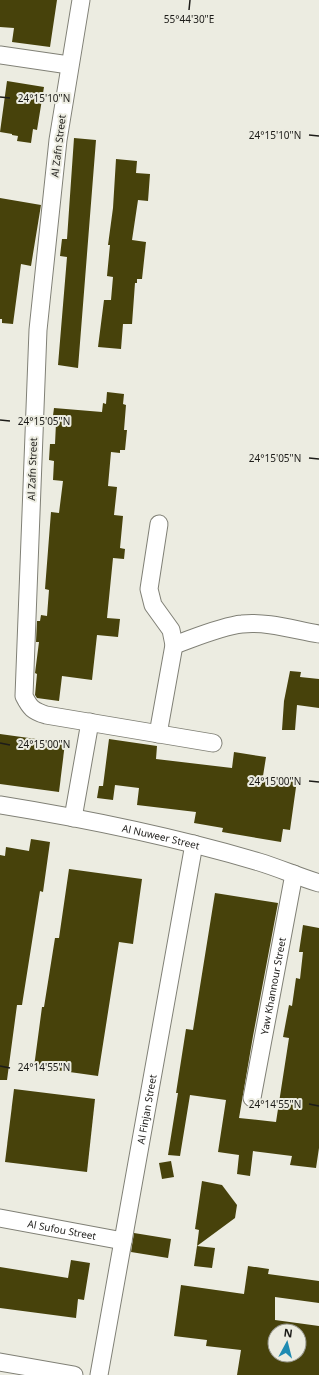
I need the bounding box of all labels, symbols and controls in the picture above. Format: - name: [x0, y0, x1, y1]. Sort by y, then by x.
- text: 55°44'30"E: [164, 12, 214, 26]
- text: 24°15'10"N: [18, 91, 70, 105]
- street label: Al Zafn Street: [47, 113, 69, 178]
- text: 24°15'10"N: [249, 128, 301, 142]
- text: 24°15'05"N: [18, 414, 70, 428]
- street label: Al Zafn Street: [24, 437, 40, 501]
- text: 24°15'05"N: [249, 451, 301, 465]
- text: 24°15'00"N: [18, 737, 70, 751]
- text: 24°15'00"N: [249, 774, 301, 788]
- street label: Al Nuweer Street: [121, 821, 202, 853]
- street label: Yaw Khannour Street: [257, 936, 289, 1036]
- text: 24°14'55"N: [18, 1060, 70, 1074]
- street label: Al Finjan Street: [133, 1073, 160, 1145]
- text: 24°14'55"N: [249, 1097, 301, 1111]
- street label: Al Sufou Street: [26, 1216, 98, 1243]
- north arrow: [267, 1323, 307, 1363]
- text: N: [283, 1325, 294, 1341]

